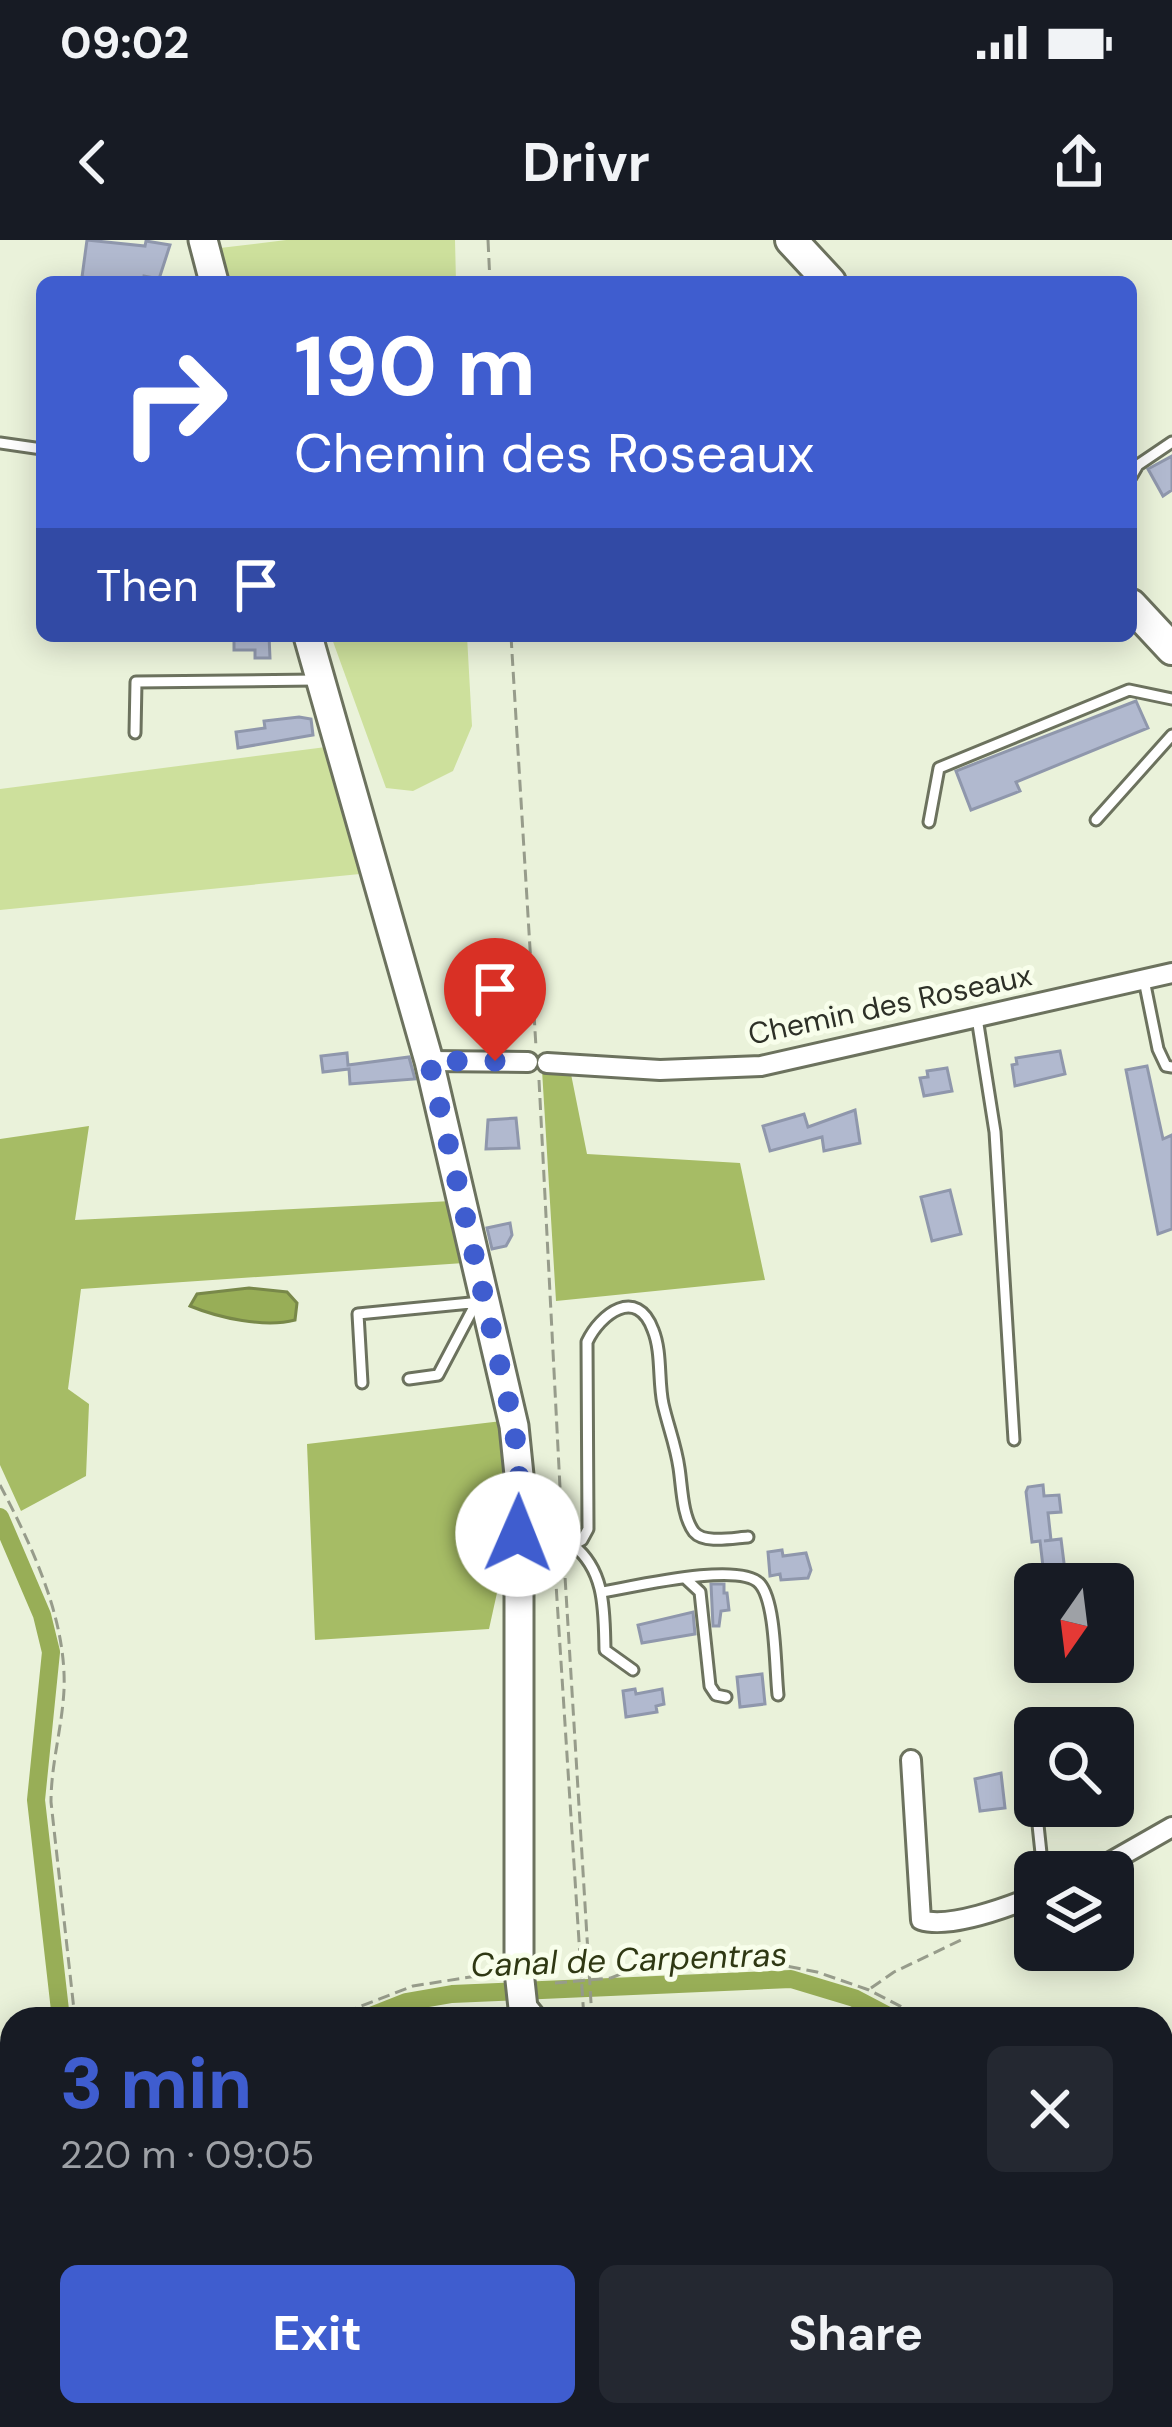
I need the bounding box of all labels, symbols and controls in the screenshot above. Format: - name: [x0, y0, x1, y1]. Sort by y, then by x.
- text: 09:02: [60, 13, 189, 72]
- text: Drivr: [522, 127, 650, 198]
- icon: back: [60, 129, 126, 195]
- icon: share: [1046, 129, 1112, 195]
- text: 190 m: [294, 312, 536, 421]
- icon: right: [96, 324, 252, 480]
- text: Chemin des Roseaux: [294, 418, 814, 489]
- icon: arrive: [223, 552, 289, 618]
- text: Then: [96, 556, 199, 615]
- pin: [444, 938, 546, 1061]
- street label: Chemin des Roseaux: [744, 955, 1035, 1054]
- icon: arrive: [462, 956, 528, 1022]
- position arrow: [455, 1471, 581, 1597]
- north arrow: [1014, 1563, 1134, 1683]
- map controls: [1014, 1563, 1134, 1971]
- button: search: [1014, 1707, 1134, 1827]
- button: layers: [1014, 1851, 1134, 1971]
- water label: Canal de Carpentras: [470, 1932, 788, 1987]
- text: 3 min: [60, 2037, 252, 2130]
- button: close: [987, 2046, 1113, 2172]
- text: 220 m · 09:05: [60, 2129, 314, 2180]
- button: Exit: [60, 2265, 575, 2403]
- button: Share: [599, 2265, 1113, 2403]

